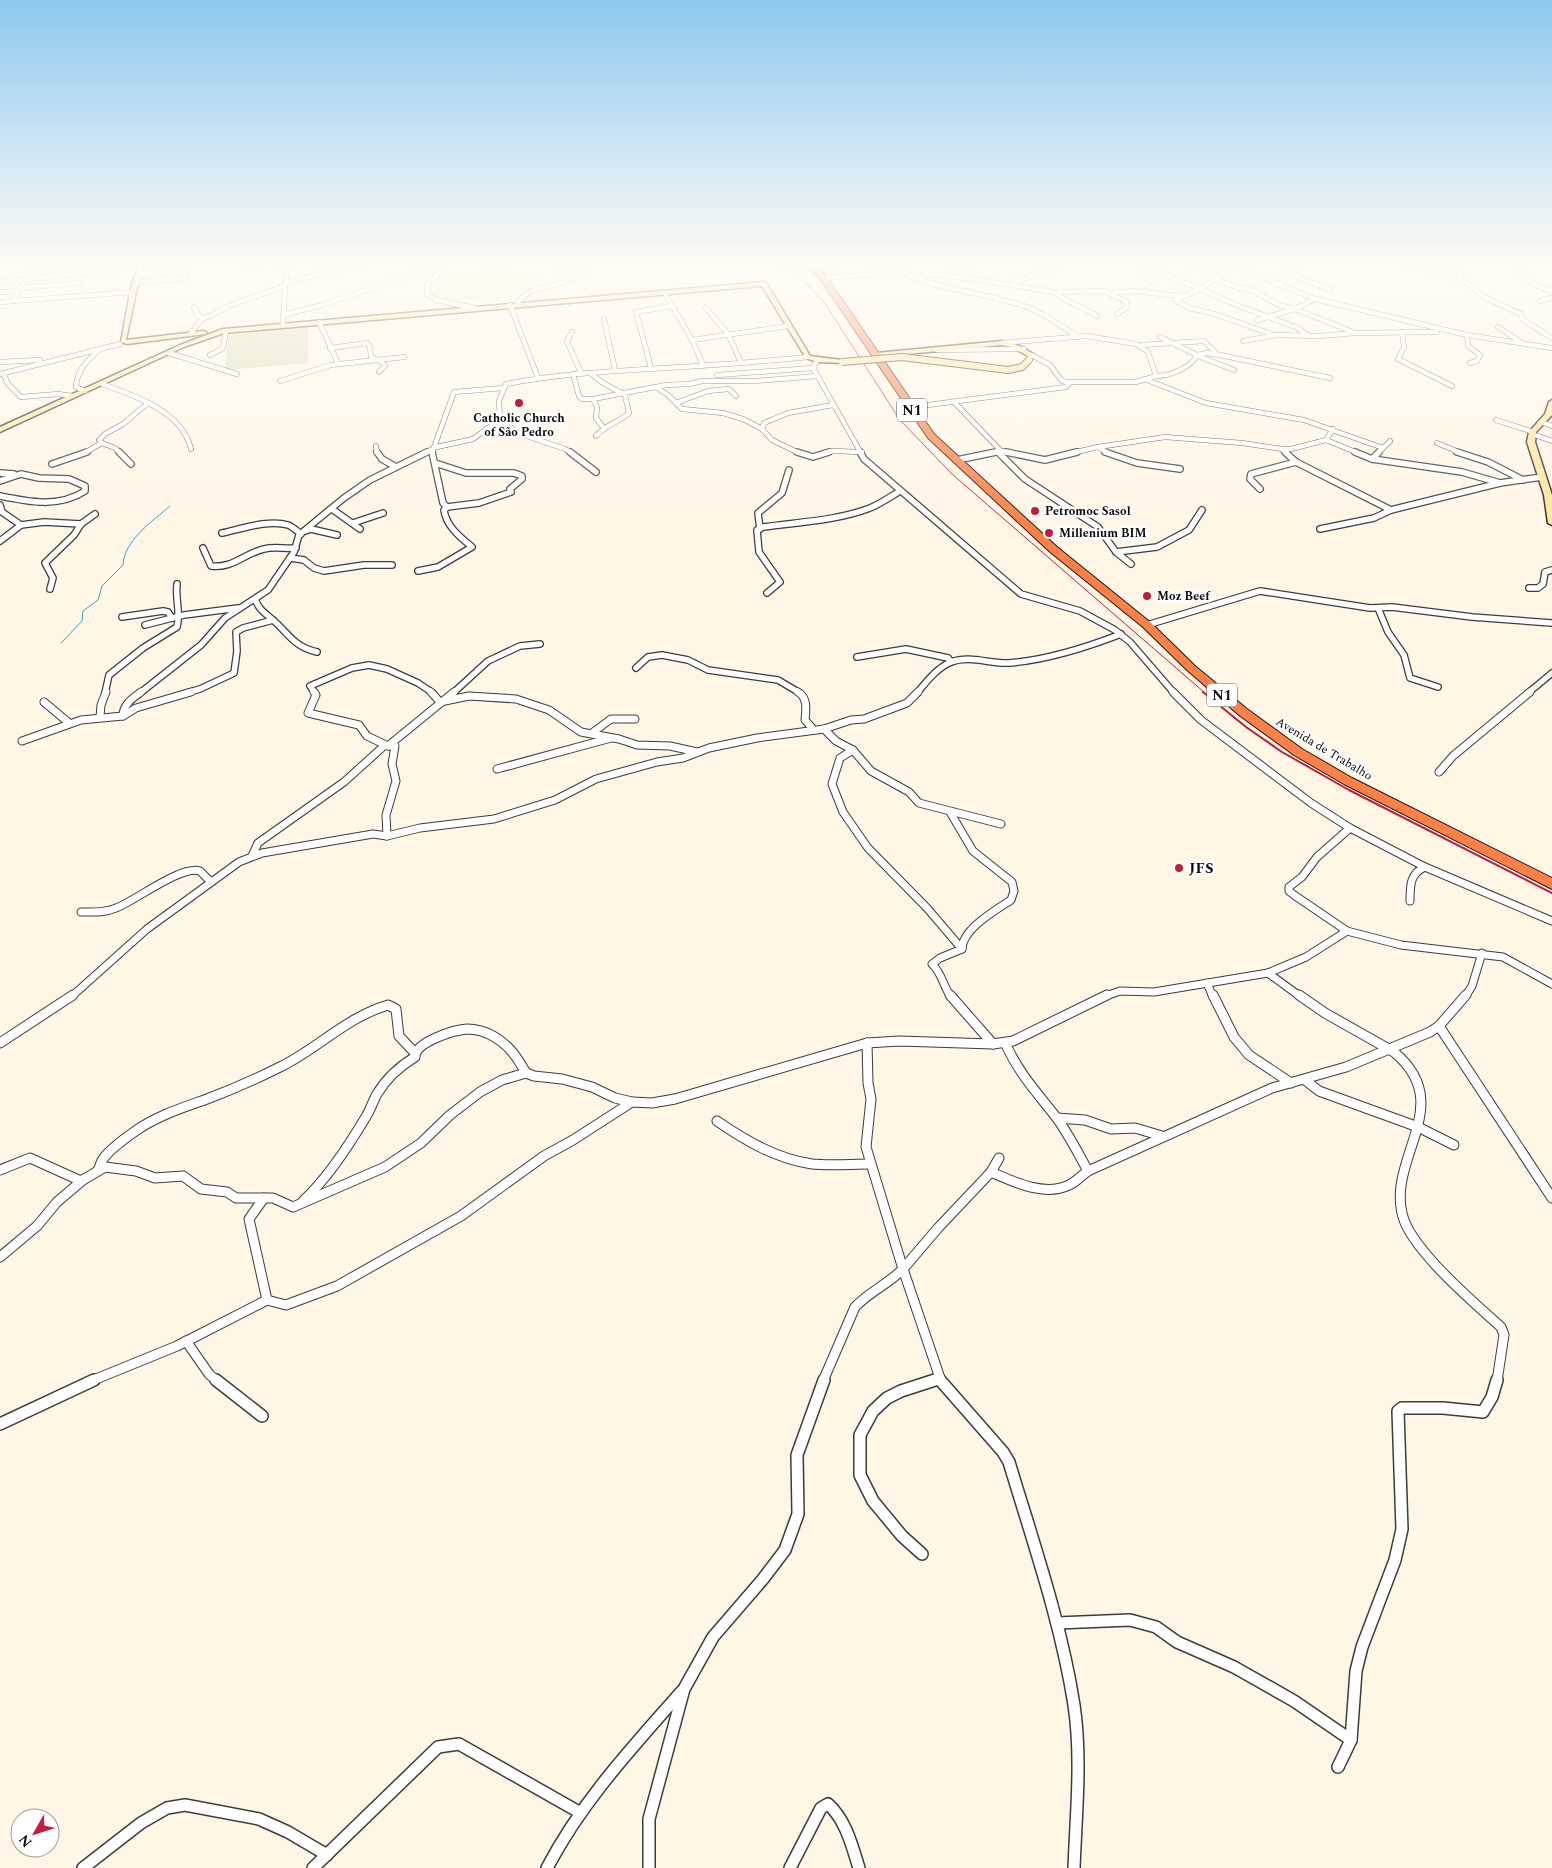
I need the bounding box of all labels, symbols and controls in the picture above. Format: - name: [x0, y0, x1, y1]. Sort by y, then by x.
- marker: Catholic Church of São Pedro: [513, 397, 525, 409]
- road number: N1: [897, 398, 927, 422]
- place label: Catholic Church of São Pedro: [473, 409, 565, 442]
- place label: Petromoc Sasol: [1045, 502, 1131, 521]
- marker: Petromoc Sasol: [1029, 505, 1041, 517]
- place label: Millenium BIM: [1059, 524, 1146, 543]
- marker: Millenium BIM: [1043, 527, 1055, 539]
- place label: Moz Beef: [1157, 587, 1211, 606]
- marker: Moz Beef: [1141, 590, 1153, 602]
- road number: N1: [1207, 684, 1237, 706]
- street label: Avenida de Trabalho: [1272, 713, 1376, 785]
- place label: JFS: [1189, 857, 1213, 880]
- marker: JFS: [1173, 862, 1185, 874]
- north arrow: [10, 1808, 60, 1858]
- text: N: [14, 1830, 37, 1852]

